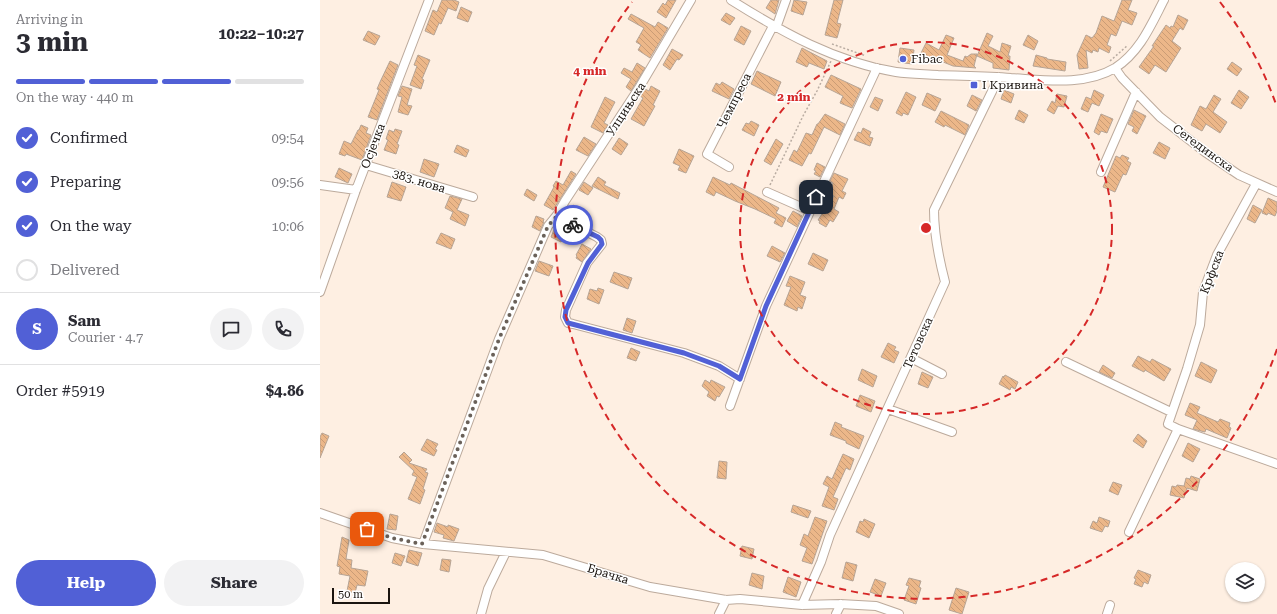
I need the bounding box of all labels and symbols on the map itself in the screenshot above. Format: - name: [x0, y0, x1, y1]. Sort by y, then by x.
- place label: Fibac: [911, 52, 943, 66]
- marker: Fibac: [898, 54, 908, 64]
- text: 4 min: [573, 64, 607, 78]
- street label: Чемпреса: [714, 70, 754, 131]
- place label: I Кривина: [982, 78, 1044, 92]
- street label: Улцињска: [603, 79, 649, 139]
- marker: I Кривина: [969, 80, 979, 90]
- text: 2 min: [777, 90, 811, 104]
- street label: Осјечка: [358, 121, 388, 171]
- street label: Сегединска: [1170, 121, 1237, 175]
- street label: 383. нова: [391, 166, 448, 196]
- pin: [799, 180, 833, 214]
- courier: [553, 205, 593, 245]
- centre of rings: [919, 221, 933, 235]
- street label: Крфска: [1197, 248, 1227, 296]
- street label: Тетовска: [900, 315, 936, 371]
- pin: [350, 512, 384, 546]
- street label: Брачка: [586, 561, 631, 587]
- scale bar: [332, 586, 390, 605]

